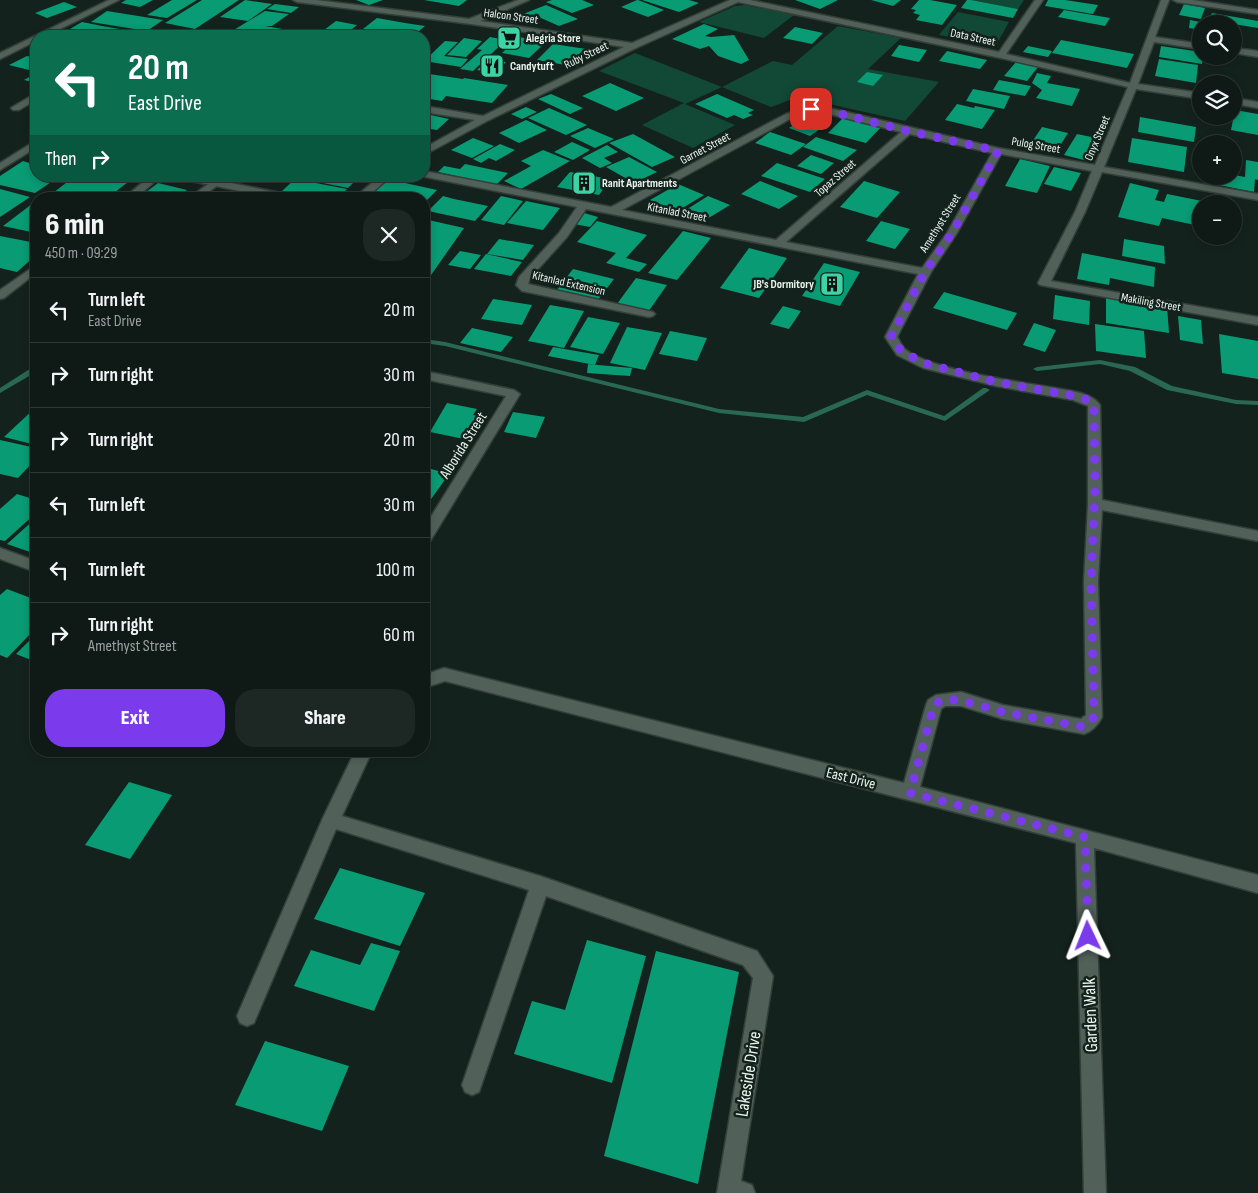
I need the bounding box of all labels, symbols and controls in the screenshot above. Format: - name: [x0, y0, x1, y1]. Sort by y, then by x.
- street label: Halcon Street: [483, 5, 540, 28]
- map controls: [1192, 15, 1242, 245]
- button: search: [1192, 15, 1242, 65]
- supermarket icon: Alegria Store: [496, 25, 522, 51]
- street label: Data Street: [949, 25, 997, 50]
- place label: Alegria Store: [525, 31, 581, 46]
- street label: Ruby Street: [562, 38, 611, 73]
- text: 20 m: [128, 47, 189, 90]
- icon: left: [45, 50, 110, 115]
- restaurant icon: Candytuft: [479, 53, 505, 79]
- place label: Candytuft: [510, 59, 554, 74]
- button: layers: [1192, 75, 1242, 125]
- pin: [790, 88, 832, 130]
- text: East Drive: [128, 90, 202, 117]
- icon: arrive: [797, 95, 825, 123]
- street label: Onyx Street: [1081, 113, 1114, 163]
- street label: Garnet Street: [678, 129, 733, 168]
- street label: Pulog Street: [1010, 134, 1062, 157]
- button: +: [1192, 135, 1242, 185]
- icon: right: [86, 145, 114, 173]
- text: Then: [45, 148, 76, 171]
- street label: Topaz Street: [811, 156, 859, 201]
- building icon: Ranit Apartments: [571, 170, 597, 196]
- place label: Ranit Apartments: [602, 176, 678, 191]
- street label: Amethyst Street: [916, 191, 965, 256]
- button: −: [1192, 195, 1242, 245]
- street label: Kitanlad Street: [646, 199, 708, 226]
- text: 6 min: [45, 207, 104, 243]
- button: close: [363, 209, 415, 261]
- text: 450 m · 09:29: [45, 244, 117, 263]
- street label: Kitanlad Extension: [531, 268, 607, 299]
- building icon: JB's Dormitory: [819, 271, 845, 297]
- place label: JB's Dormitory: [752, 277, 814, 292]
- text: Turn left: [88, 289, 145, 312]
- street label: Makiling Street: [1120, 290, 1182, 315]
- icon: left: [45, 296, 73, 324]
- text: 20 m: [383, 299, 415, 322]
- text: East Drive: [88, 312, 142, 331]
- icon: right: [45, 361, 73, 389]
- text: Turn right: [88, 364, 153, 387]
- text: 30 m: [383, 364, 415, 387]
- street label: Alborida Street: [435, 408, 492, 483]
- icon: right: [45, 426, 73, 454]
- text: Turn right: [88, 429, 153, 452]
- text: 20 m: [383, 429, 415, 452]
- icon: left: [45, 491, 73, 519]
- text: Turn left: [88, 494, 145, 517]
- text: 30 m: [383, 494, 415, 517]
- icon: left: [45, 556, 73, 584]
- text: Turn left: [88, 559, 145, 582]
- text: 100 m: [376, 559, 415, 582]
- text: Turn right: [88, 614, 153, 637]
- icon: right: [45, 621, 73, 649]
- text: 60 m: [383, 624, 415, 647]
- text: Amethyst Street: [88, 637, 177, 656]
- button: Exit: [45, 689, 225, 747]
- button: Share: [235, 689, 415, 747]
- street label: East Drive: [824, 763, 878, 794]
- position arrow: [1061, 909, 1113, 961]
- street label: Garden Walk: [1079, 977, 1102, 1053]
- street label: Lakeside Drive: [731, 1030, 766, 1118]

